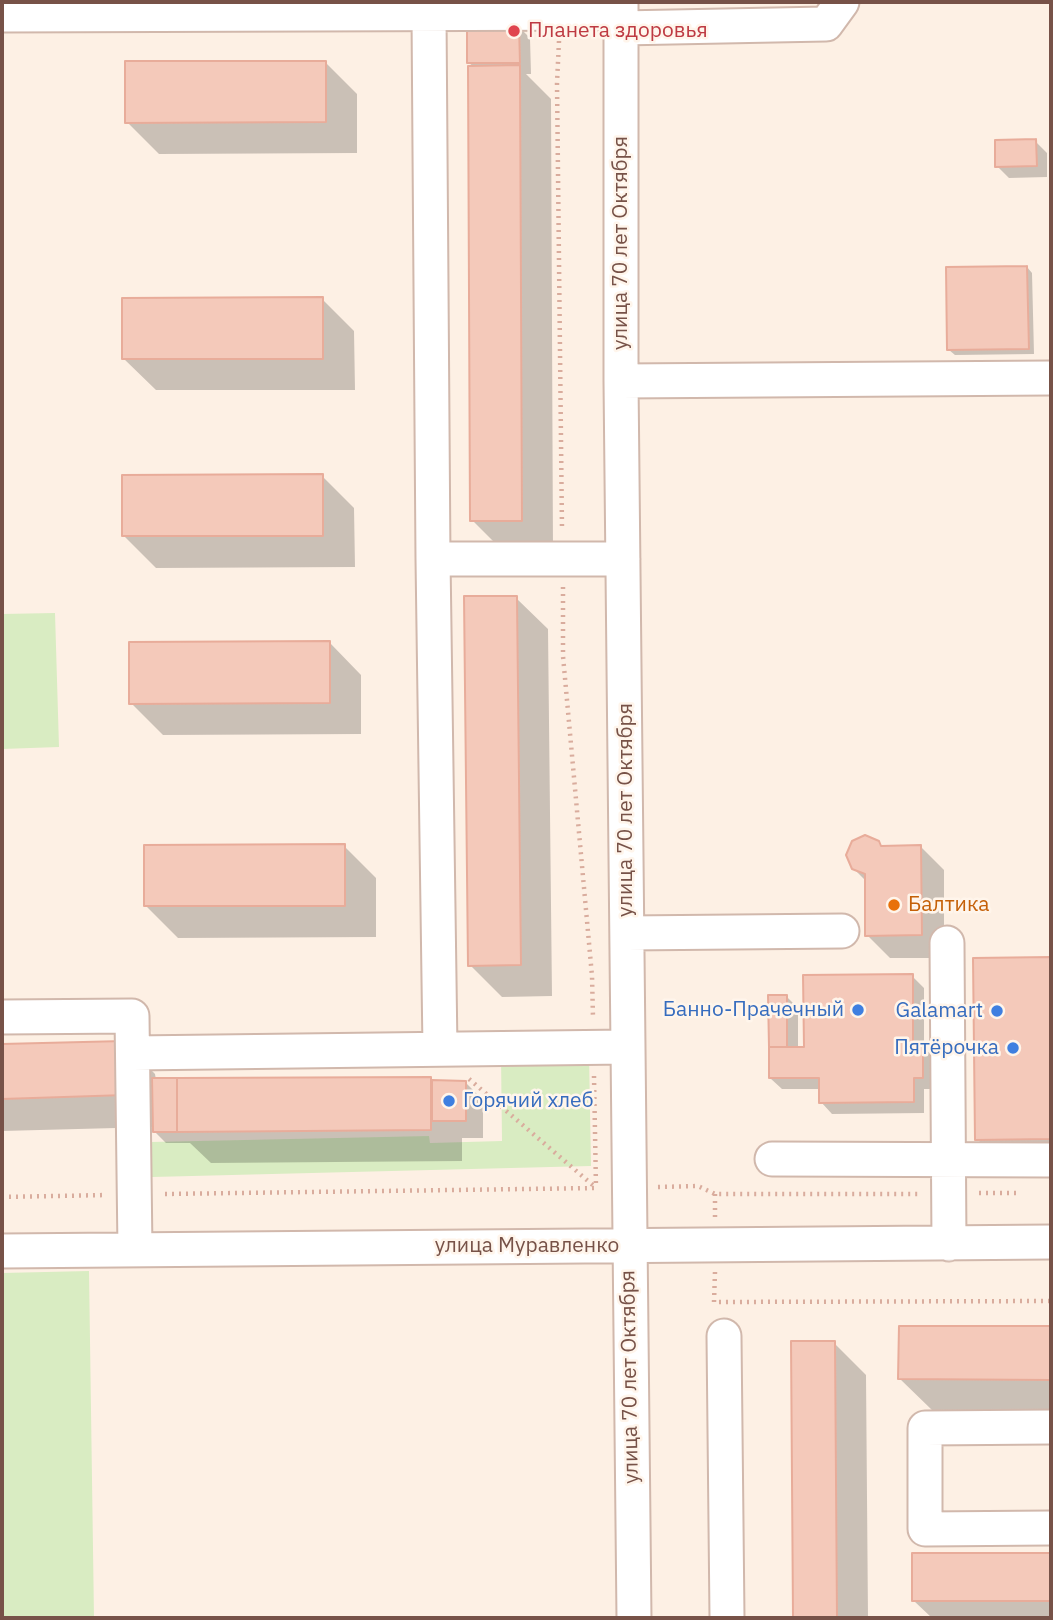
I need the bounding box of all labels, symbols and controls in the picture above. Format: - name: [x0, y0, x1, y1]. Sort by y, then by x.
- place label: Планета здоровья: [528, 18, 708, 44]
- marker: Планета здоровья: [506, 23, 522, 39]
- street label: улица 70 лет Октября: [608, 136, 634, 350]
- street label: улица 70 лет Октября: [613, 703, 639, 917]
- place label: Балтика: [908, 892, 989, 918]
- marker: Балтика: [886, 897, 902, 913]
- place label: Банно-Прачечный: [663, 997, 844, 1023]
- place label: Galamart: [896, 998, 983, 1024]
- marker: Банно-Прачечный: [850, 1002, 866, 1018]
- marker: Galamart: [989, 1003, 1005, 1019]
- place label: Пятёрочка: [894, 1035, 999, 1061]
- marker: Пятёрочка: [1005, 1040, 1021, 1056]
- place label: Горячий хлеб: [463, 1088, 593, 1114]
- marker: Горячий хлеб: [441, 1093, 457, 1109]
- street label: улица Муравленко: [435, 1233, 619, 1259]
- street label: улица 70 лет Октября: [616, 1270, 644, 1484]

